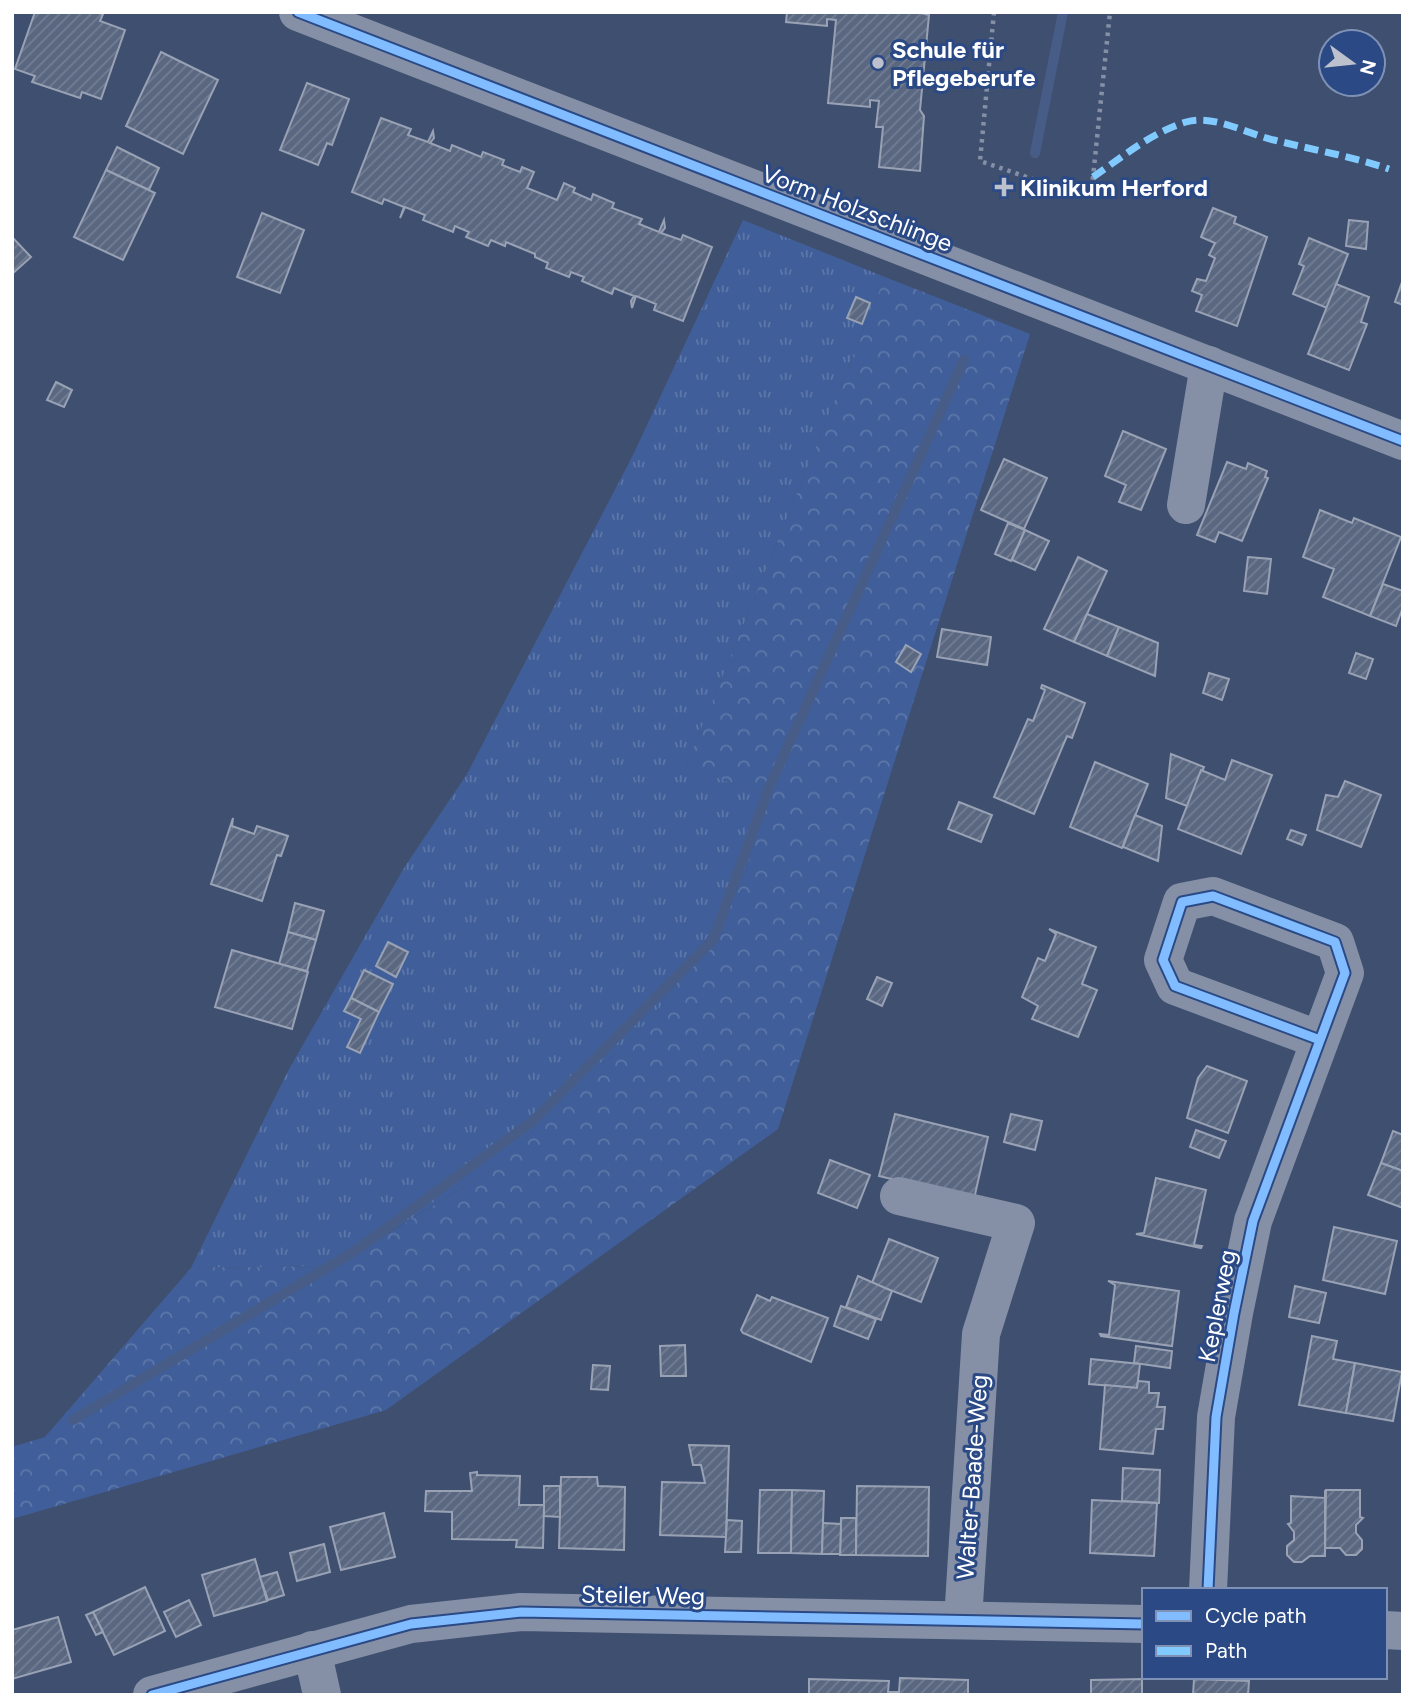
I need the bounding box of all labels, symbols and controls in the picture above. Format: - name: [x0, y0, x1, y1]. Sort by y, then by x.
- north arrow: [1317, 28, 1387, 98]
- place label: Schule für Pflegeberufe: [892, 35, 1036, 92]
- marker: Schule für Pflegeberufe: [870, 55, 886, 71]
- text: N: [1355, 57, 1381, 77]
- street label: Vorm Holzschlinge: [757, 158, 957, 258]
- place label: Klinikum Herford: [1020, 173, 1208, 202]
- marker: Klinikum Herford: [994, 177, 1014, 197]
- street label: Keplerweg: [1192, 1247, 1242, 1365]
- street label: Walter-Baade-Weg: [950, 1374, 994, 1580]
- street label: Steiler Weg: [581, 1579, 705, 1611]
- legend: [1142, 1588, 1387, 1679]
- text: Cycle path: [1205, 1603, 1306, 1628]
- text: Path: [1205, 1638, 1247, 1663]

